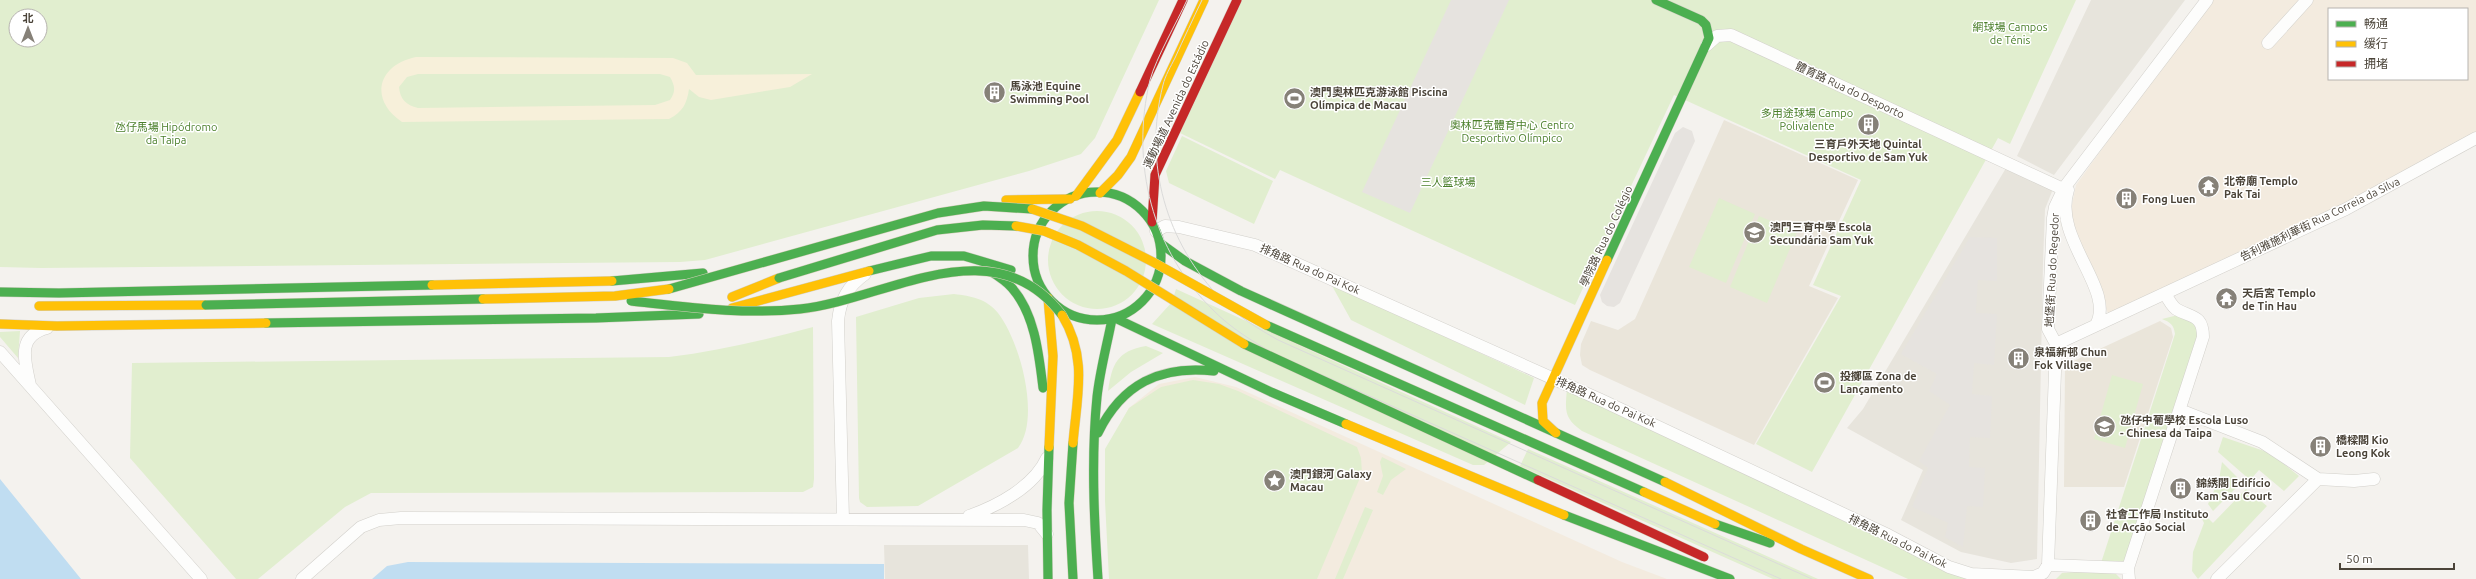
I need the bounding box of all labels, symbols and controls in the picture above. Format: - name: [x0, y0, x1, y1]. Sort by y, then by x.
- north arrow: [8, 8, 48, 48]
- legend: [2328, 8, 2468, 80]
- text: 北: [23, 12, 34, 24]
- text: 畅通: [2364, 17, 2388, 30]
- park label: 網球場 Campos de Ténis: [1972, 21, 2048, 46]
- text: 缓行: [2364, 37, 2388, 50]
- street label: 運動場道 Avenida do Estádio: [1141, 38, 1211, 170]
- text: 拥堵: [2364, 57, 2388, 70]
- street label: 體育路 Rua do Desporto: [1794, 59, 1906, 121]
- building icon: 馬泳池 Equine Swimming Pool: [981, 79, 1007, 105]
- place label: 馬泳池 Equine Swimming Pool: [1010, 80, 1089, 105]
- sports icon: 澳門奧林匹克游泳館 Piscina Olímpica de Macau: [1281, 85, 1307, 111]
- place label: 澳門奧林匹克游泳館 Piscina Olímpica de Macau: [1310, 86, 1448, 111]
- park label: 多用途球場 Campo Polivalente: [1761, 107, 1853, 132]
- building icon: 三育戶外天地 Quintal Desportivo de Sam Yuk: [1855, 111, 1881, 137]
- park label: 奧林匹克體育中心 Centro Desportivo Olímpico: [1450, 119, 1574, 144]
- park label: 氹仔馬場 Hipódromo da Taipa: [115, 121, 217, 146]
- place label: 三育戶外天地 Quintal Desportivo de Sam Yuk: [1808, 138, 1928, 163]
- temple icon: 北帝廟 Templo Pak Tai: [2196, 174, 2222, 200]
- place label: 北帝廟 Templo Pak Tai: [2224, 175, 2298, 200]
- street label: 告利雅施利華街 Rua Correia da Silva: [2238, 175, 2402, 263]
- park label: 三人籃球場: [1421, 176, 1476, 188]
- street label: 學院路 Rua do Colégio: [1577, 184, 1635, 288]
- building icon: Fong Luen: [2114, 186, 2140, 212]
- place label: Fong Luen: [2142, 193, 2196, 205]
- street label: 地堡街 Rua do Regedor: [2043, 212, 2061, 328]
- school or university icon: 澳門三育中學 Escola Secundária Sam Yuk: [1741, 220, 1767, 246]
- place label: 澳門三育中學 Escola Secundária Sam Yuk: [1770, 221, 1874, 246]
- street label: 排角路 Rua do Pai Kok: [1258, 242, 1362, 297]
- temple icon: 天后宮 Templo de Tin Hau: [2213, 286, 2239, 312]
- place label: 天后宮 Templo de Tin Hau: [2242, 287, 2316, 312]
- building icon: 泉福新邨 Chun Fok Village: [2006, 345, 2032, 371]
- place label: 泉福新邨 Chun Fok Village: [2034, 346, 2107, 371]
- sports icon: 投擲區 Zona de Lançamento: [1812, 369, 1838, 395]
- place label: 投擲區 Zona de Lançamento: [1840, 370, 1917, 395]
- street label: 排角路 Rua do Pai Kok: [1554, 375, 1658, 430]
- school or university icon: 氹仔中葡學校 Escola Luso - Chinesa da Taipa: [2091, 413, 2117, 439]
- place label: 氹仔中葡學校 Escola Luso - Chinesa da Taipa: [2120, 414, 2249, 439]
- building icon: 橋樑閣 Kio Leong Kok: [2307, 433, 2333, 459]
- place label: 橋樑閣 Kio Leong Kok: [2336, 434, 2391, 459]
- place icon: 澳門銀河 Galaxy Macau: [1262, 467, 1288, 493]
- place label: 澳門銀河 Galaxy Macau: [1290, 468, 1372, 493]
- building icon: 錦綉閣 Edifício Kam Sau Court: [2168, 476, 2194, 502]
- place label: 錦綉閣 Edifício Kam Sau Court: [2196, 477, 2272, 502]
- building icon: 社會工作局 Instituto de Acção Social: [2077, 507, 2103, 533]
- place label: 社會工作局 Instituto de Acção Social: [2106, 508, 2209, 533]
- street label: 排角路 Rua do Pai Kok: [1847, 512, 1950, 570]
- scale bar: [2340, 545, 2454, 571]
- text: 50 m: [2346, 552, 2373, 565]

